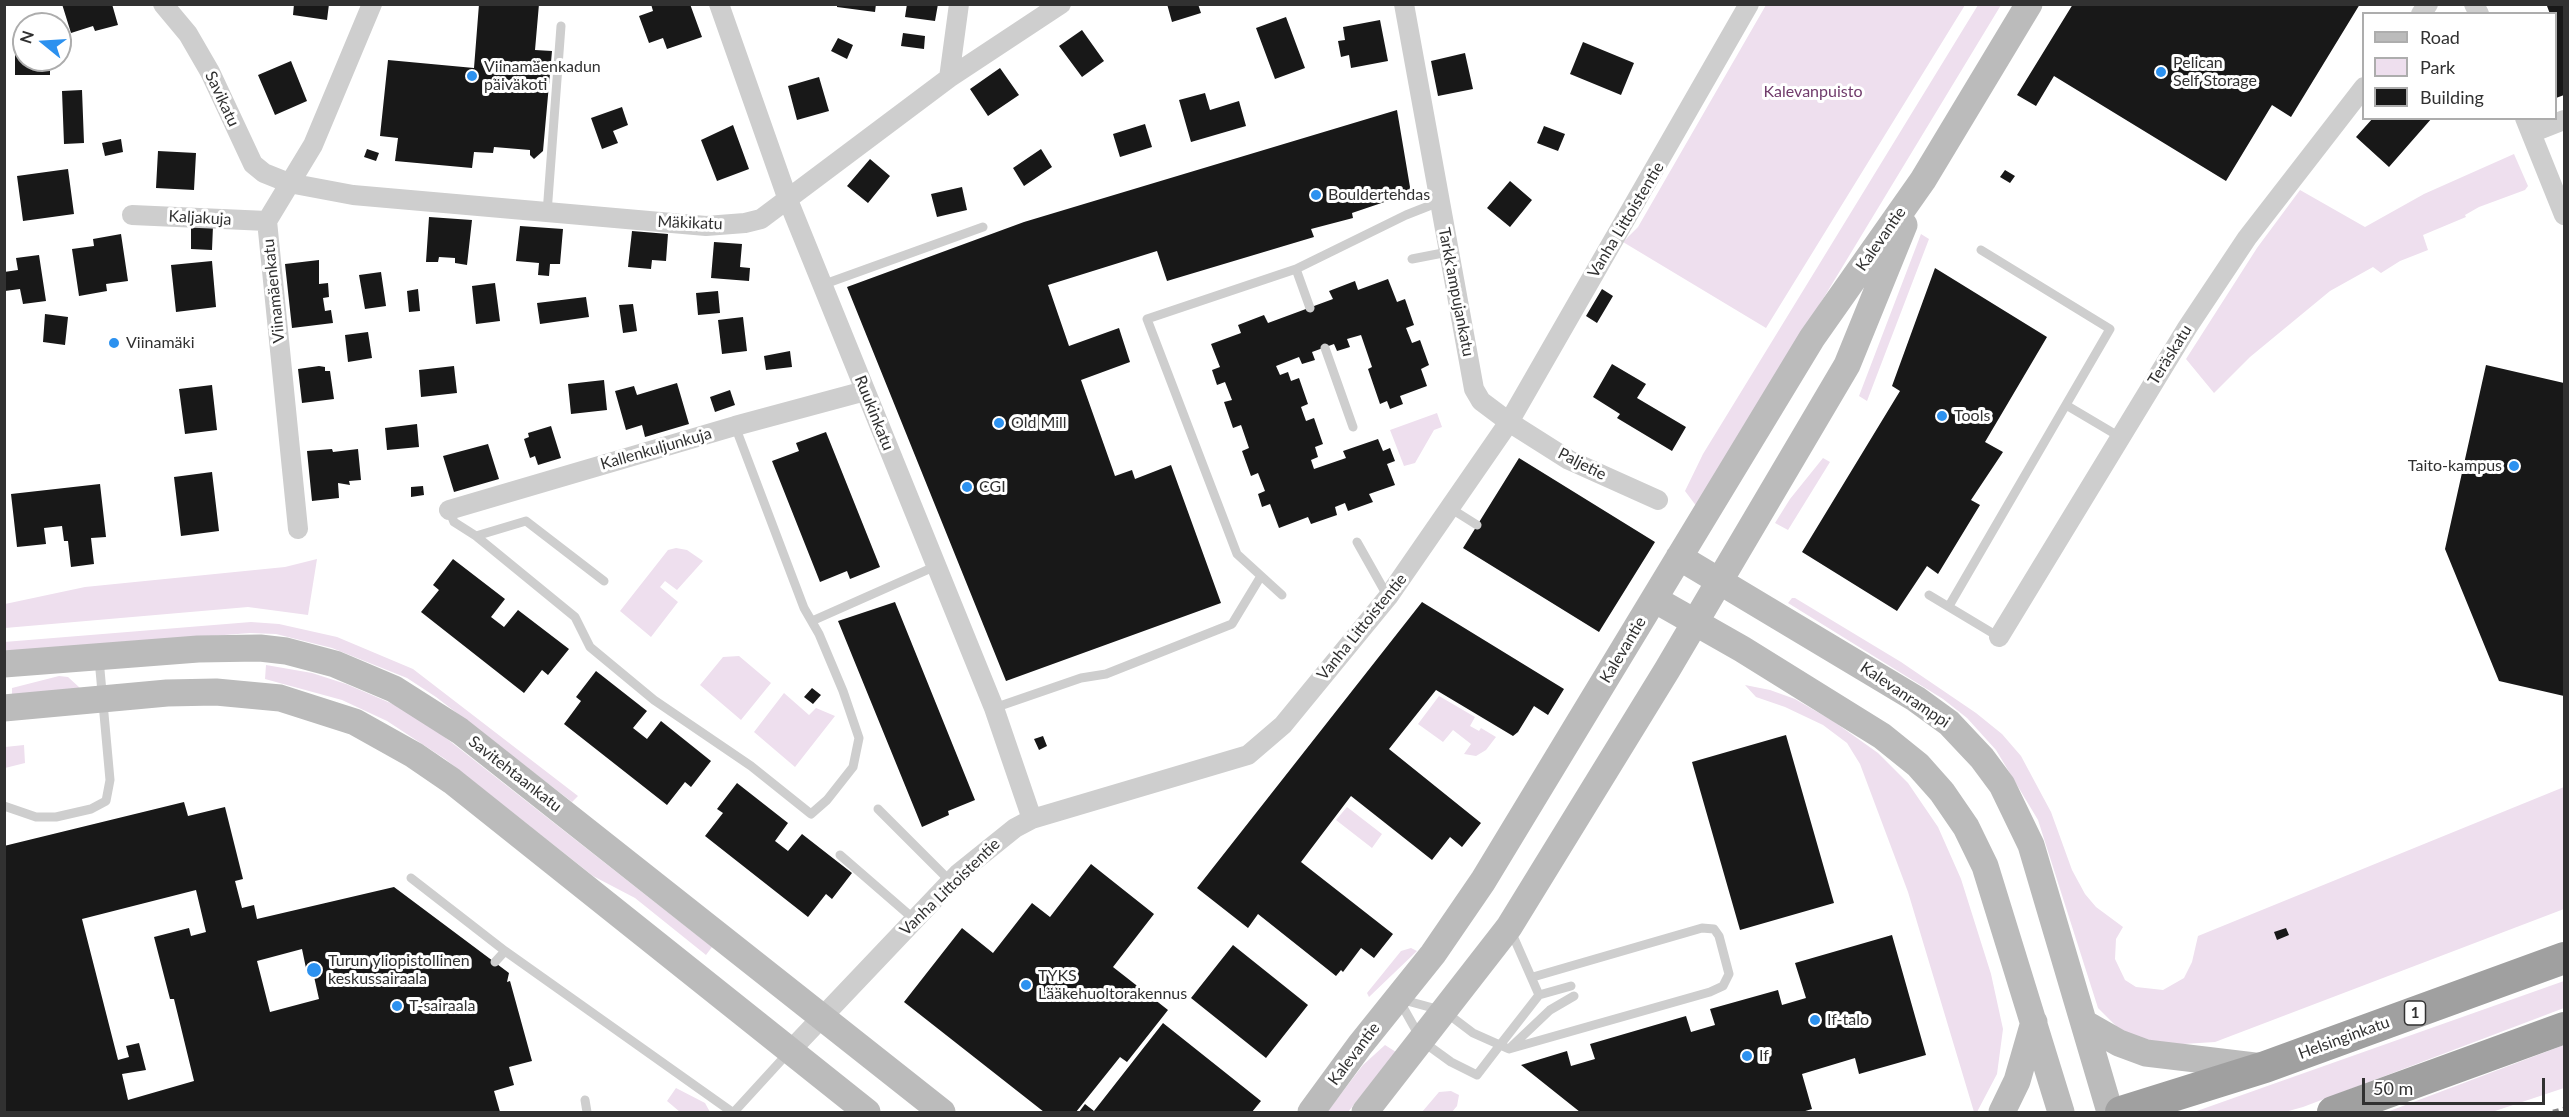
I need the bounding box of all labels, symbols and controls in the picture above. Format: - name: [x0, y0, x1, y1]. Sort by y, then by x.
- north arrow: [12, 12, 72, 72]
- legend: [2362, 12, 2557, 120]
- text: Road: [2420, 26, 2460, 48]
- text: N: [15, 28, 37, 46]
- place label: Pelican Self Storage: [2173, 53, 2257, 91]
- text: Park: [2420, 56, 2455, 78]
- place label: Viinamäenkadun päiväkoti: [484, 57, 601, 95]
- marker: Pelican Self Storage: [2154, 65, 2168, 79]
- street label: Savikatu: [201, 68, 243, 130]
- marker: Viinamäenkadun päiväkoti: [465, 69, 479, 83]
- park label: Kalevanpuisto: [1764, 82, 1862, 102]
- text: Building: [2420, 86, 2484, 108]
- street label: Vanha Littoistentie: [1584, 159, 1668, 281]
- place label: Bouldertehdas: [1328, 185, 1430, 205]
- marker: Bouldertehdas: [1309, 188, 1323, 202]
- street label: Kalevantie: [1852, 203, 1910, 275]
- street label: Kaljakuja: [168, 207, 232, 229]
- street label: Mäkikatu: [657, 212, 723, 234]
- street label: Tarkk'ampujankatu: [1434, 226, 1478, 358]
- street label: Viinamäenkatu: [259, 238, 289, 344]
- street label: Teräskatu: [2144, 321, 2196, 389]
- place label: Viinamäki: [126, 333, 194, 353]
- marker: Viinamäki: [107, 336, 121, 350]
- street label: Ruukinkatu: [850, 373, 898, 453]
- place label: Tools: [1954, 406, 1990, 426]
- marker: Tools: [1935, 409, 1949, 423]
- place label: Old Mill: [1011, 413, 1067, 433]
- marker: Old Mill: [992, 416, 1006, 430]
- street label: Kallenkuljunkuja: [598, 424, 714, 474]
- street label: Paljetie: [1555, 444, 1609, 484]
- place label: Taito-kampus: [2408, 456, 2502, 476]
- marker: Taito-kampus: [2507, 459, 2521, 473]
- place label: CGI: [979, 477, 1006, 497]
- marker: CGI: [960, 480, 974, 494]
- street label: Vanha Littoistentie: [1313, 570, 1411, 684]
- street label: Kalevantie: [1596, 613, 1650, 687]
- street label: Kalevanramppi: [1856, 658, 1954, 732]
- street label: Savitehtaankatu: [465, 732, 565, 816]
- street label: Vanha Littoistentie: [896, 834, 1004, 940]
- place label: Turun yliopistollinen keskussairaala: [328, 951, 470, 989]
- marker: Turun yliopistollinen keskussairaala: [305, 961, 323, 979]
- place label: TYKS Lääkehuoltorakennus: [1038, 966, 1187, 1004]
- marker: TYKS Lääkehuoltorakennus: [1019, 978, 1033, 992]
- place label: T-sairaala: [409, 996, 475, 1016]
- marker: T-sairaala: [390, 999, 404, 1013]
- road number: 1: [2404, 1001, 2426, 1025]
- place label: If-talo: [1827, 1010, 1869, 1030]
- marker: If-talo: [1808, 1013, 1822, 1027]
- street label: Helsinginkatu: [2296, 1013, 2392, 1063]
- street label: Kalevantie: [1324, 1019, 1384, 1089]
- place label: If: [1759, 1046, 1769, 1066]
- marker: If: [1740, 1049, 1754, 1063]
- scale bar: [2365, 1066, 2548, 1104]
- text: 50 m: [2373, 1077, 2413, 1099]

